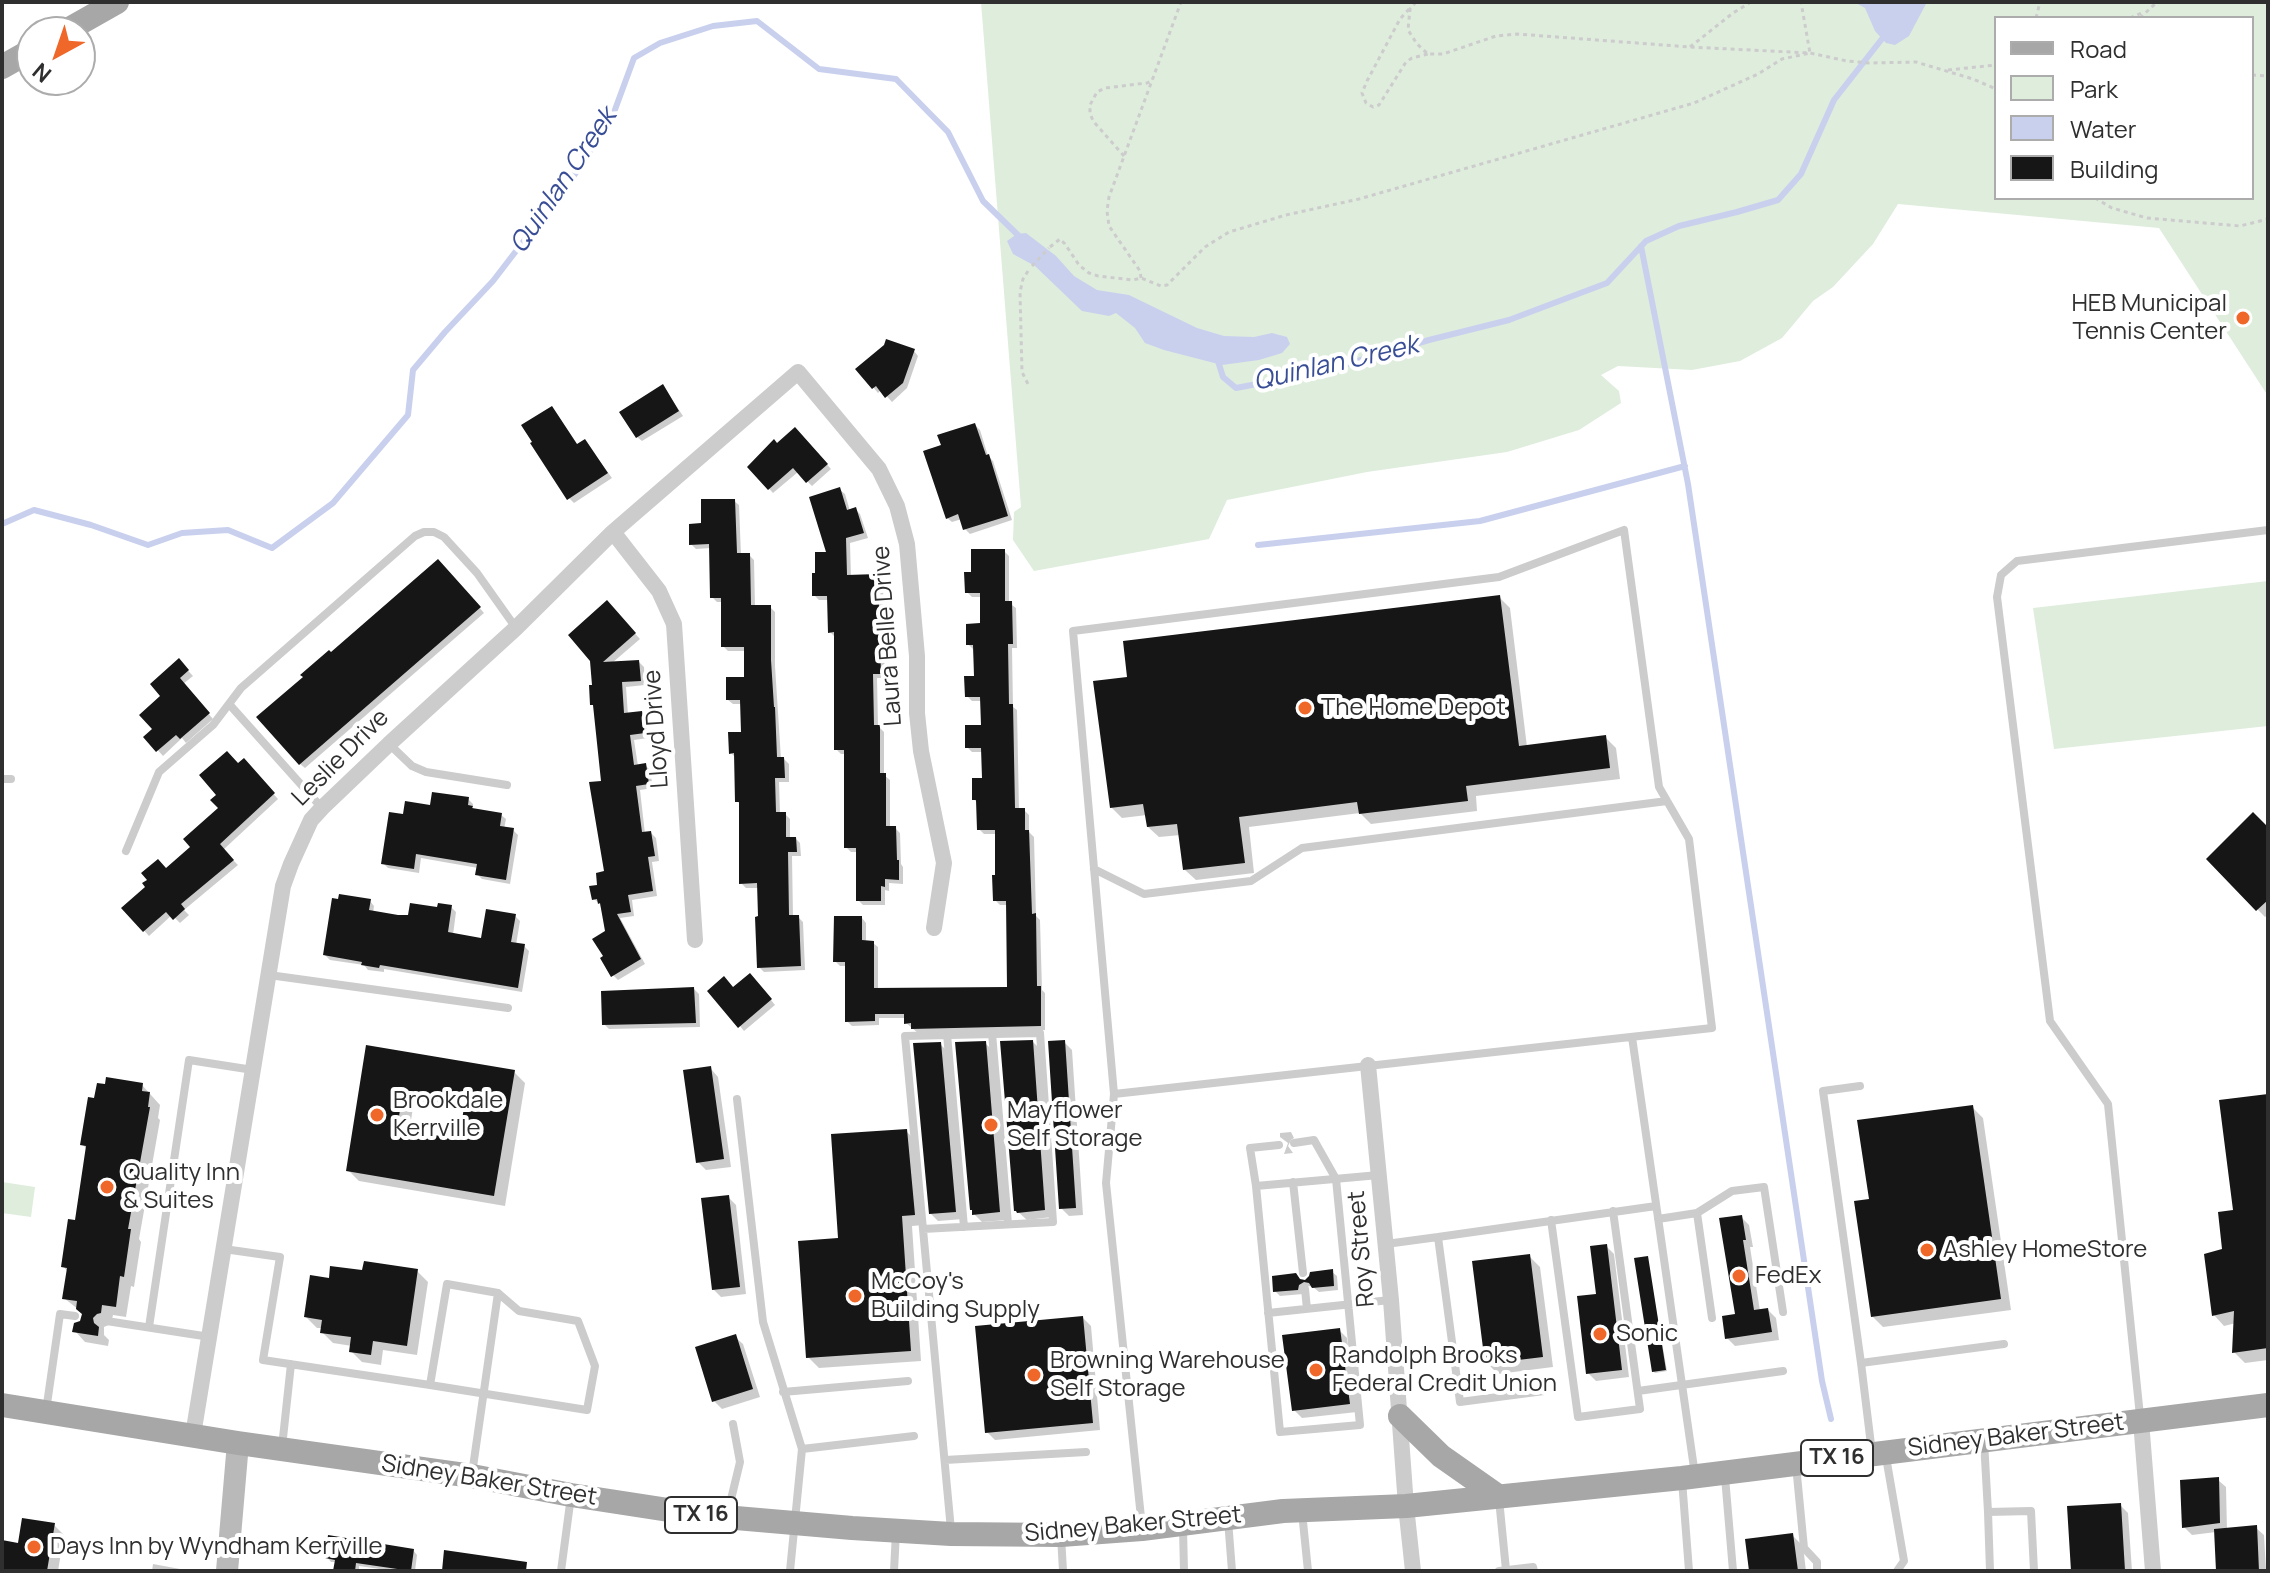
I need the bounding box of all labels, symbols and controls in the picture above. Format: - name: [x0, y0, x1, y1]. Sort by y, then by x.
- north arrow: [16, 16, 96, 96]
- legend: [1994, 16, 2254, 200]
- text: Road: [2070, 32, 2127, 65]
- text: N: [26, 56, 58, 89]
- text: Park: [2070, 72, 2118, 105]
- water label: Quinlan Creek: [504, 103, 624, 259]
- text: Water: [2070, 112, 2137, 145]
- text: Building: [2070, 152, 2158, 185]
- place label: HEB Municipal Tennis Center: [2071, 290, 2227, 346]
- marker: HEB Municipal Tennis Center: [2234, 309, 2252, 327]
- water label: Quinlan Creek: [1251, 330, 1421, 398]
- street label: Laura Belle Drive: [867, 545, 909, 727]
- street label: Lloyd Drive: [638, 669, 676, 789]
- place label: The Home Depot: [1321, 694, 1506, 722]
- marker: The Home Depot: [1296, 699, 1314, 717]
- street label: Leslie Drive: [287, 704, 395, 812]
- place label: Brookdale Kerrville: [393, 1087, 503, 1143]
- place label: Mayflower Self Storage: [1007, 1097, 1143, 1153]
- marker: Brookdale Kerrville: [368, 1106, 386, 1124]
- marker: Mayflower Self Storage: [982, 1116, 1000, 1134]
- place label: Quality Inn & Suites: [123, 1159, 240, 1215]
- marker: Quality Inn & Suites: [98, 1178, 116, 1196]
- street label: Roy Street: [1343, 1190, 1381, 1308]
- place label: Ashley HomeStore: [1943, 1236, 2147, 1264]
- marker: Ashley HomeStore: [1918, 1241, 1936, 1259]
- place label: FedEx: [1755, 1262, 1821, 1290]
- marker: FedEx: [1730, 1267, 1748, 1285]
- place label: McCoy's Building Supply: [871, 1268, 1040, 1324]
- marker: McCoy's Building Supply: [846, 1287, 864, 1305]
- place label: Sonic: [1616, 1320, 1678, 1348]
- marker: Sonic: [1591, 1325, 1609, 1343]
- place label: Randolph Brooks Federal Credit Union: [1332, 1342, 1557, 1398]
- place label: Browning Warehouse Self Storage: [1050, 1347, 1285, 1403]
- marker: Randolph Brooks Federal Credit Union: [1307, 1361, 1325, 1379]
- marker: Browning Warehouse Self Storage: [1025, 1366, 1043, 1384]
- street label: Sidney Baker Street: [1906, 1408, 2126, 1464]
- road number: TX 16: [1801, 1440, 1873, 1476]
- street label: Sidney Baker Street: [379, 1450, 599, 1512]
- road number: TX 16: [665, 1497, 737, 1533]
- street label: Sidney Baker Street: [1023, 1501, 1243, 1549]
- place label: Days Inn by Wyndham Kerrville: [50, 1533, 383, 1561]
- marker: Days Inn by Wyndham Kerrville: [25, 1538, 43, 1556]

